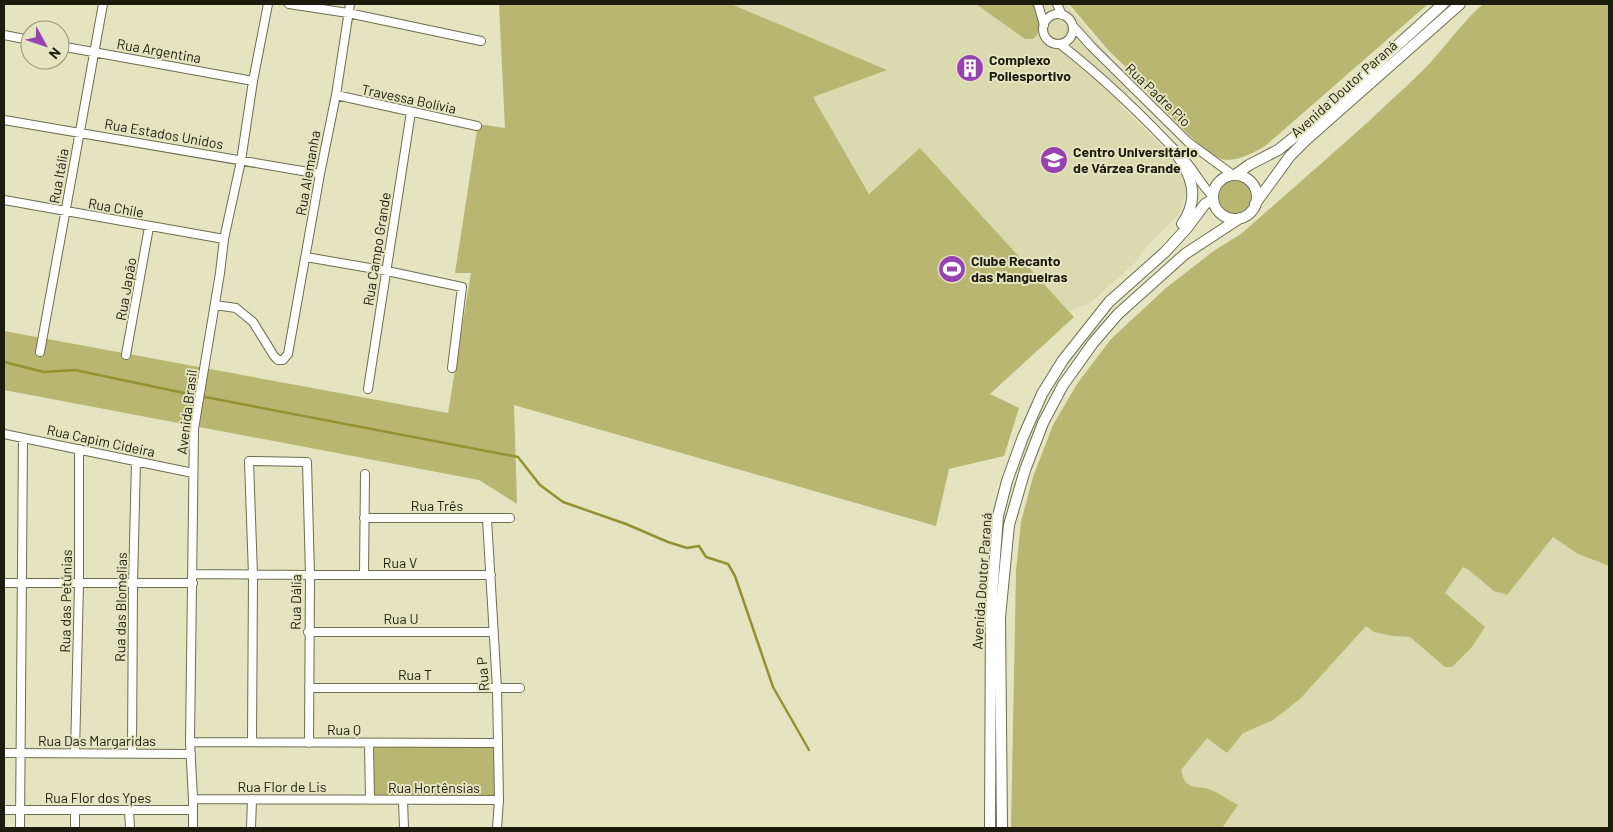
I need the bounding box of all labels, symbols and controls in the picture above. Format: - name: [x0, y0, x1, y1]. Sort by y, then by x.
- north arrow: [20, 20, 70, 70]
- street label: Rua Argentina: [116, 35, 203, 66]
- street label: Avenida Doutor Paraná: [1287, 36, 1400, 141]
- text: N: [46, 45, 65, 63]
- place label: Complexo Poliesportivo: [989, 51, 1071, 84]
- building icon: Complexo Poliesportivo: [955, 53, 985, 83]
- street label: Rua Padre Pio: [1122, 59, 1194, 130]
- street label: Travessa Bolívia: [360, 80, 458, 117]
- street label: Rua Estados Unidos: [103, 115, 225, 152]
- street label: Rua Alemanha: [292, 129, 323, 217]
- place label: Centro Universitário de Várzea Grande: [1073, 143, 1198, 176]
- school or university icon: Centro Universitário de Várzea Grande: [1039, 145, 1069, 175]
- street label: Rua Itália: [45, 147, 72, 205]
- street label: Rua Campo Grande: [359, 191, 394, 307]
- street label: Rua Chile: [87, 194, 145, 221]
- place label: Clube Recanto das Mangueiras: [971, 252, 1068, 285]
- sports icon: Clube Recanto das Mangueiras: [937, 254, 967, 284]
- street label: Rua Japão: [112, 256, 139, 322]
- street label: Avenida Brasil: [173, 369, 200, 455]
- street label: Rua Capim Cideira: [45, 421, 157, 460]
- street label: Rua Três: [411, 497, 463, 514]
- street label: Avenida Doutor Paraná: [968, 512, 995, 650]
- street label: Rua das Petúnias: [56, 549, 75, 653]
- street label: Rua das Blomelias: [111, 552, 130, 662]
- street label: Rua V: [383, 554, 417, 571]
- street label: Rua Dália: [287, 574, 304, 630]
- street label: Rua U: [383, 610, 419, 627]
- street label: Rua P: [473, 656, 492, 692]
- street label: Rua T: [398, 666, 432, 683]
- street label: Rua Q: [327, 721, 361, 738]
- street label: Rua Das Margaridas: [38, 732, 156, 749]
- street label: Rua Flor de Lis: [238, 778, 327, 795]
- street label: Rua Hortênsias: [388, 779, 480, 796]
- street label: Rua Flor dos Ypes: [45, 789, 152, 806]

